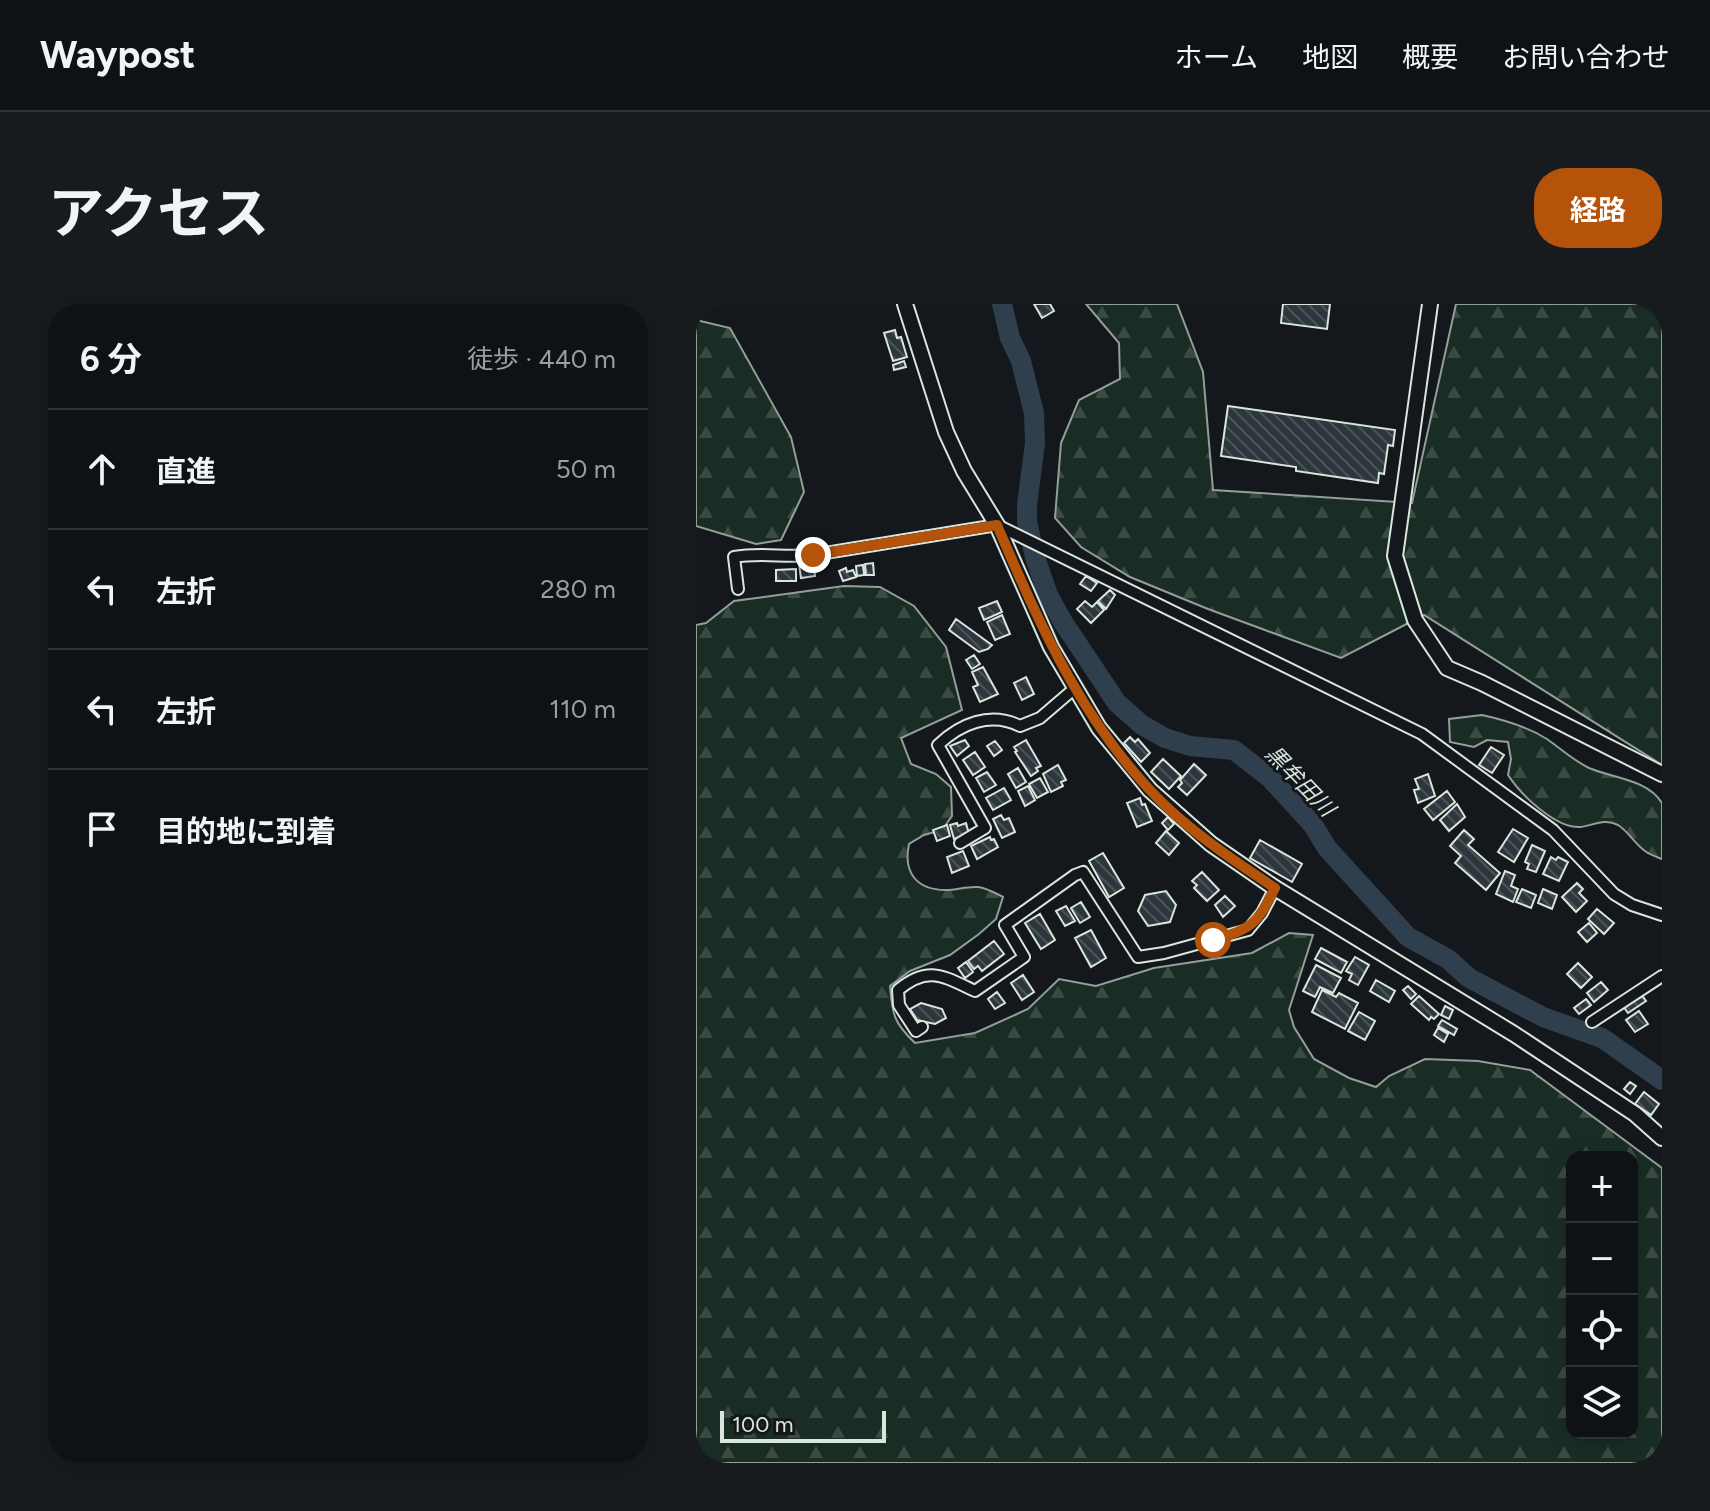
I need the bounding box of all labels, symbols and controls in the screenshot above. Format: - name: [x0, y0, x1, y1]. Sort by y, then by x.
- text: Waypost: [40, 32, 195, 78]
- text: ホーム: [1175, 40, 1258, 74]
- text: 地図: [1302, 40, 1358, 74]
- text: 概要: [1402, 40, 1458, 74]
- text: お問い合わせ: [1502, 40, 1670, 74]
- button: 経路: [1534, 168, 1662, 248]
- text: アクセス: [48, 180, 269, 247]
- text: 6 分: [80, 339, 142, 380]
- text: 徒歩 · 440 m: [467, 343, 616, 375]
- icon: ahead: [80, 447, 124, 491]
- text: 直進: [156, 453, 216, 490]
- text: 50 m: [556, 453, 616, 485]
- route end: [795, 537, 831, 573]
- icon: left: [80, 567, 124, 611]
- text: 左折: [156, 573, 216, 610]
- text: 280 m: [540, 573, 616, 605]
- icon: left: [80, 687, 124, 731]
- text: 左折: [156, 693, 216, 730]
- text: 110 m: [549, 693, 616, 725]
- water label: 黒牟田川: [1260, 740, 1342, 823]
- icon: arrive: [80, 807, 124, 851]
- text: 目的地に到着: [156, 813, 336, 850]
- route start: [1195, 922, 1231, 958]
- map controls: [1566, 1151, 1638, 1439]
- button: +: [1566, 1151, 1638, 1223]
- button: −: [1566, 1223, 1638, 1295]
- button: locate: [1566, 1295, 1638, 1367]
- button: layers: [1566, 1367, 1638, 1439]
- scale bar: [720, 1407, 886, 1443]
- text: 100 m: [732, 1411, 793, 1438]

